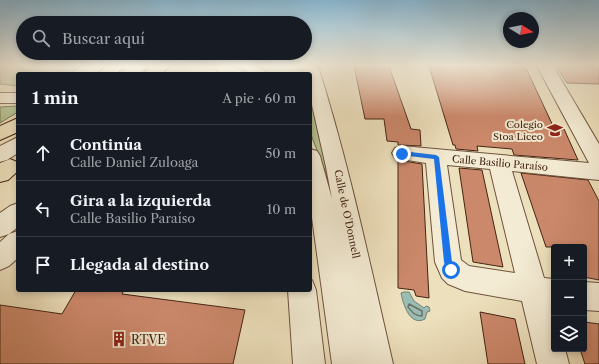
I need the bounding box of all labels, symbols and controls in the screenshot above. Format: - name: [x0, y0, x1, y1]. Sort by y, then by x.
- north arrow: [503, 12, 539, 48]
- search box: [16, 16, 312, 60]
- icon: search: [30, 27, 52, 49]
- text: Buscar aquí: [62, 29, 145, 48]
- text: 1 min: [32, 88, 79, 108]
- text: A pie · 60 m: [222, 90, 296, 106]
- place label: Colegio Stoa Liceo: [493, 118, 543, 143]
- school or university icon: Colegio Stoa Liceo: [546, 121, 564, 139]
- text: Continúa: [70, 135, 142, 154]
- icon: ahead: [32, 142, 54, 164]
- text: 50 m: [265, 145, 296, 161]
- route end: [393, 145, 411, 163]
- street label: Calle Basilio Paraíso: [451, 152, 549, 174]
- text: Calle Daniel Zuloaga: [70, 154, 198, 170]
- street label: Calle de O'Donnell: [331, 168, 363, 260]
- text: Gira a la izquierda: [70, 191, 211, 210]
- icon: left: [32, 198, 54, 220]
- text: 10 m: [267, 201, 296, 217]
- text: Calle Basilio Paraíso: [70, 210, 195, 226]
- map controls: [551, 244, 587, 352]
- button: +: [551, 244, 587, 280]
- icon: arrive: [32, 254, 54, 276]
- text: Llegada al destino: [70, 255, 209, 274]
- route start: [442, 261, 460, 279]
- button: −: [551, 280, 587, 316]
- button: layers: [551, 316, 587, 352]
- building icon: RTVE: [110, 330, 128, 348]
- place label: RTVE: [131, 332, 165, 347]

